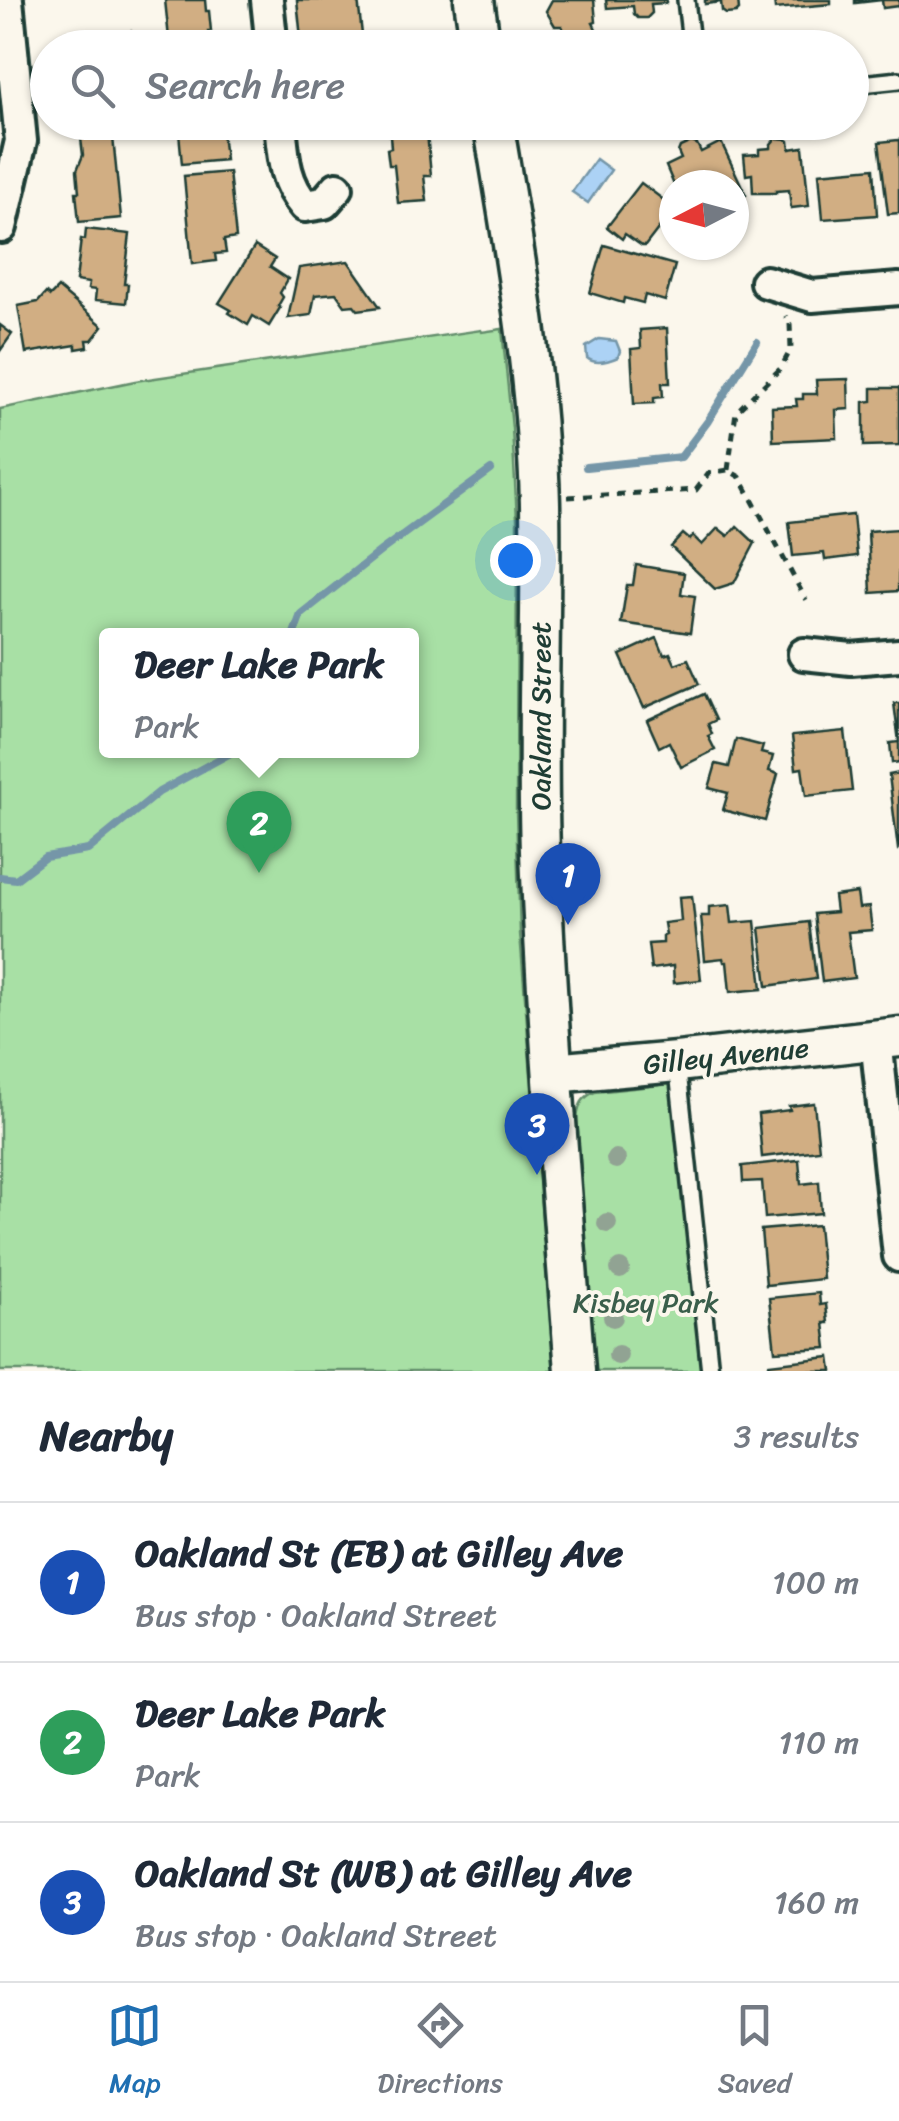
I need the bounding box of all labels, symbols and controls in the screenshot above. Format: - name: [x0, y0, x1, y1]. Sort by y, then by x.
- search box: [30, 30, 869, 140]
- text: Search here: [145, 52, 345, 119]
- icon: search: [65, 58, 120, 113]
- north arrow: [659, 170, 749, 260]
- your location: [490, 535, 541, 586]
- street label: Oakland Street: [516, 622, 565, 810]
- popup: [99, 628, 419, 758]
- text: Deer Lake Park: [134, 631, 384, 698]
- text: Park: [134, 698, 200, 755]
- pin: 2: [226, 790, 292, 873]
- pin: 1: [536, 842, 600, 925]
- street label: Gilley Avenue: [641, 1023, 811, 1089]
- pin: 3: [504, 1092, 570, 1175]
- park label: Kisbey Park: [573, 1278, 719, 1327]
- text: Nearby: [40, 1399, 173, 1473]
- text: 3 results: [734, 1408, 859, 1465]
- text: Oakland St (EB) at Gilley Ave: [135, 1520, 623, 1587]
- text: 1: [66, 1554, 79, 1611]
- text: 100 m: [772, 1554, 859, 1611]
- text: Bus stop · Oakland Street: [135, 1587, 497, 1644]
- text: Deer Lake Park: [135, 1680, 385, 1747]
- text: 2: [63, 1714, 82, 1771]
- text: 110 m: [778, 1714, 859, 1771]
- text: Park: [135, 1747, 201, 1804]
- text: Oakland St (WB) at Gilley Ave: [135, 1840, 632, 1907]
- text: 3: [64, 1874, 81, 1931]
- text: 160 m: [774, 1874, 859, 1931]
- text: Bus stop · Oakland Street: [135, 1907, 497, 1964]
- tab: Map: [107, 1998, 162, 2107]
- tab: Directions: [377, 1998, 503, 2107]
- tab: Saved: [718, 1998, 792, 2107]

